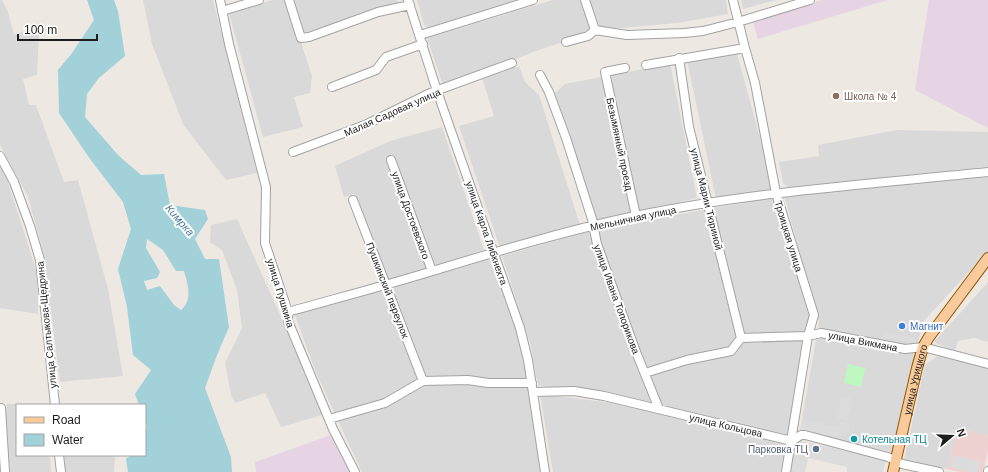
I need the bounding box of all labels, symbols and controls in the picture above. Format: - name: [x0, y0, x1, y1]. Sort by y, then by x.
- scale bar: [18, 16, 97, 42]
- text: 100 m: [24, 23, 57, 37]
- street label: Малая Садовая улица: [342, 86, 442, 139]
- marker: Школа № 4: [831, 91, 841, 101]
- place label: Школа № 4: [844, 91, 897, 102]
- street label: Безымянный проезд: [604, 97, 635, 192]
- street label: улица Марии Тюриной: [689, 147, 725, 251]
- street label: улица Достоевского: [390, 170, 432, 261]
- street label: улица Карла Либкнехта: [464, 180, 510, 287]
- street label: Троицкая улица: [772, 199, 805, 273]
- water label: Кимрка: [163, 202, 197, 238]
- street label: Мельничная улица: [589, 204, 678, 233]
- street label: Пушкинский переулок: [364, 241, 411, 340]
- street label: улица Ивана Топорикова: [592, 243, 642, 356]
- street label: улица Пушкина: [265, 257, 296, 329]
- street label: улица Салтыкова-Щедрина: [34, 260, 59, 389]
- marker: Магнит: [897, 321, 907, 331]
- place label: Магнит: [910, 321, 944, 332]
- street label: улица Викмана: [827, 329, 899, 354]
- street label: улица Урицкого: [901, 343, 930, 416]
- legend: [16, 404, 146, 456]
- street label: улица Кольцова: [688, 412, 764, 439]
- text: Road: [52, 413, 81, 427]
- north arrow: [932, 416, 972, 456]
- text: N: [954, 427, 968, 439]
- text: Water: [52, 433, 84, 447]
- marker: Котельная ТЦ: [849, 434, 859, 444]
- place label: Котельная ТЦ: [862, 434, 927, 445]
- place label: Парковка ТЦ: [748, 444, 809, 455]
- marker: Парковка ТЦ: [811, 444, 821, 454]

